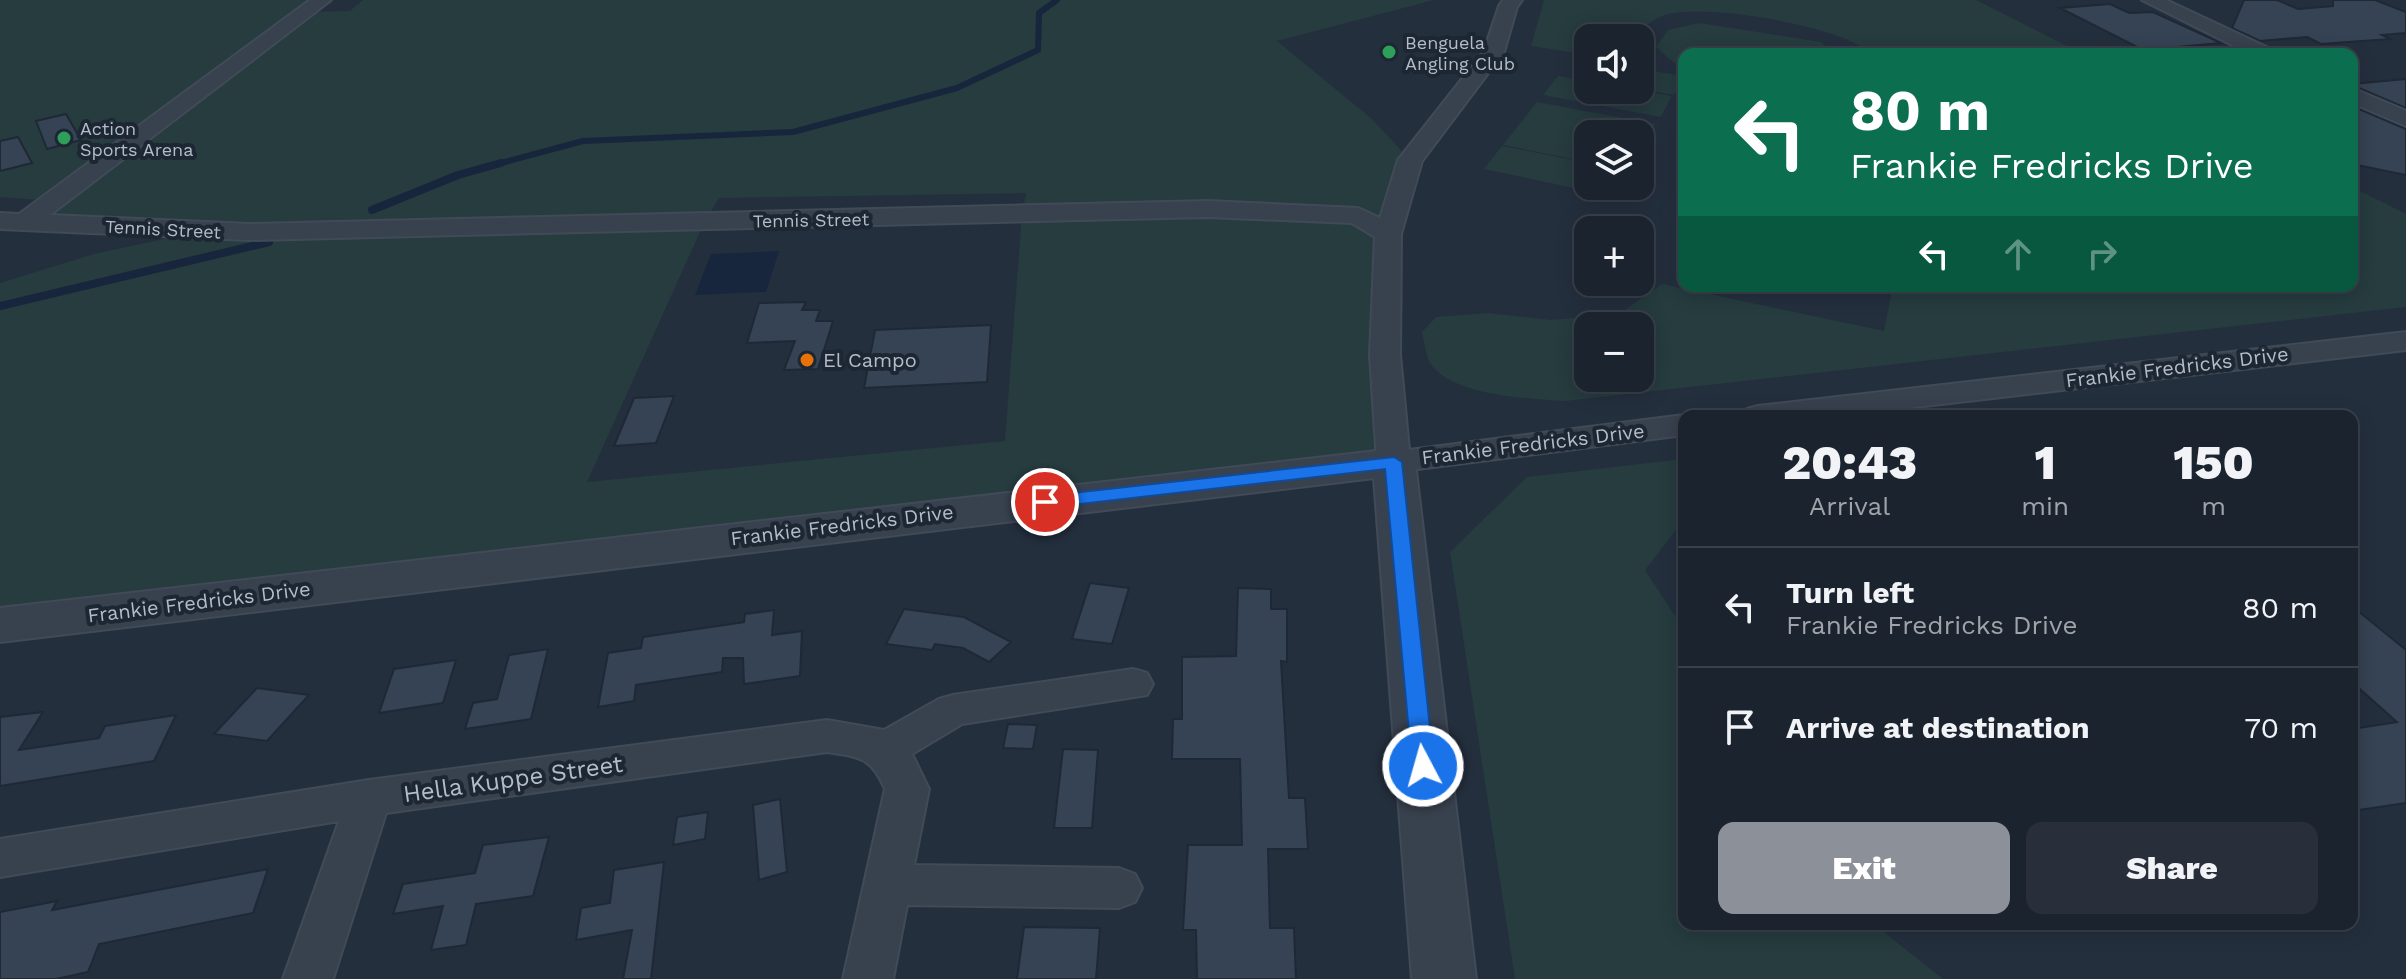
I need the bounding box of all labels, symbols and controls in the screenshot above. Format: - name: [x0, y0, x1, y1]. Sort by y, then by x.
- map controls: [1574, 24, 1654, 392]
- button: sound: [1574, 24, 1654, 104]
- place label: Benguela Angling Club: [1405, 32, 1515, 74]
- marker: Benguela Angling Club: [1380, 43, 1398, 61]
- text: 80 m: [1850, 78, 1990, 144]
- icon: left: [1718, 80, 1822, 184]
- place label: Action Sports Arena: [80, 118, 193, 160]
- button: layers: [1574, 120, 1654, 200]
- marker: Action Sports Arena: [55, 129, 73, 147]
- text: Frankie Fredricks Drive: [1850, 145, 2254, 187]
- street label: Tennis Street: [753, 208, 870, 232]
- street label: Tennis Street: [104, 215, 222, 243]
- button: +: [1574, 216, 1654, 296]
- icon: left: [1912, 232, 1956, 276]
- icon: ahead: [1996, 232, 2040, 276]
- icon: right: [2080, 232, 2124, 276]
- button: −: [1574, 312, 1654, 392]
- street label: Frankie Fredricks Drive: [2064, 341, 2290, 393]
- place label: El Campo: [823, 348, 917, 372]
- marker: El Campo: [798, 351, 816, 369]
- street label: Frankie Fredricks Drive: [1420, 418, 1646, 470]
- text: 20:43: [1782, 434, 1917, 491]
- text: 1: [2034, 434, 2056, 491]
- text: 150: [2173, 434, 2254, 491]
- pin: [1011, 468, 1079, 536]
- icon: arrive: [1023, 480, 1067, 524]
- text: Arrival: [1809, 491, 1890, 521]
- text: min: [2021, 491, 2069, 521]
- text: m: [2201, 491, 2226, 521]
- street label: Frankie Fredricks Drive: [729, 499, 955, 551]
- text: Turn left: [1786, 575, 1914, 610]
- street label: Frankie Fredricks Drive: [86, 576, 312, 628]
- icon: left: [1718, 585, 1762, 629]
- text: 80 m: [2242, 590, 2318, 625]
- text: Frankie Fredricks Drive: [1786, 610, 2077, 640]
- icon: arrive: [1718, 705, 1762, 749]
- text: Arrive at destination: [1786, 710, 2090, 745]
- text: 70 m: [2244, 710, 2318, 745]
- position arrow: [1381, 724, 1465, 808]
- street label: Hella Kuppe Street: [401, 750, 625, 808]
- button: Exit: [1718, 822, 2010, 914]
- button: Share: [2026, 822, 2318, 914]

